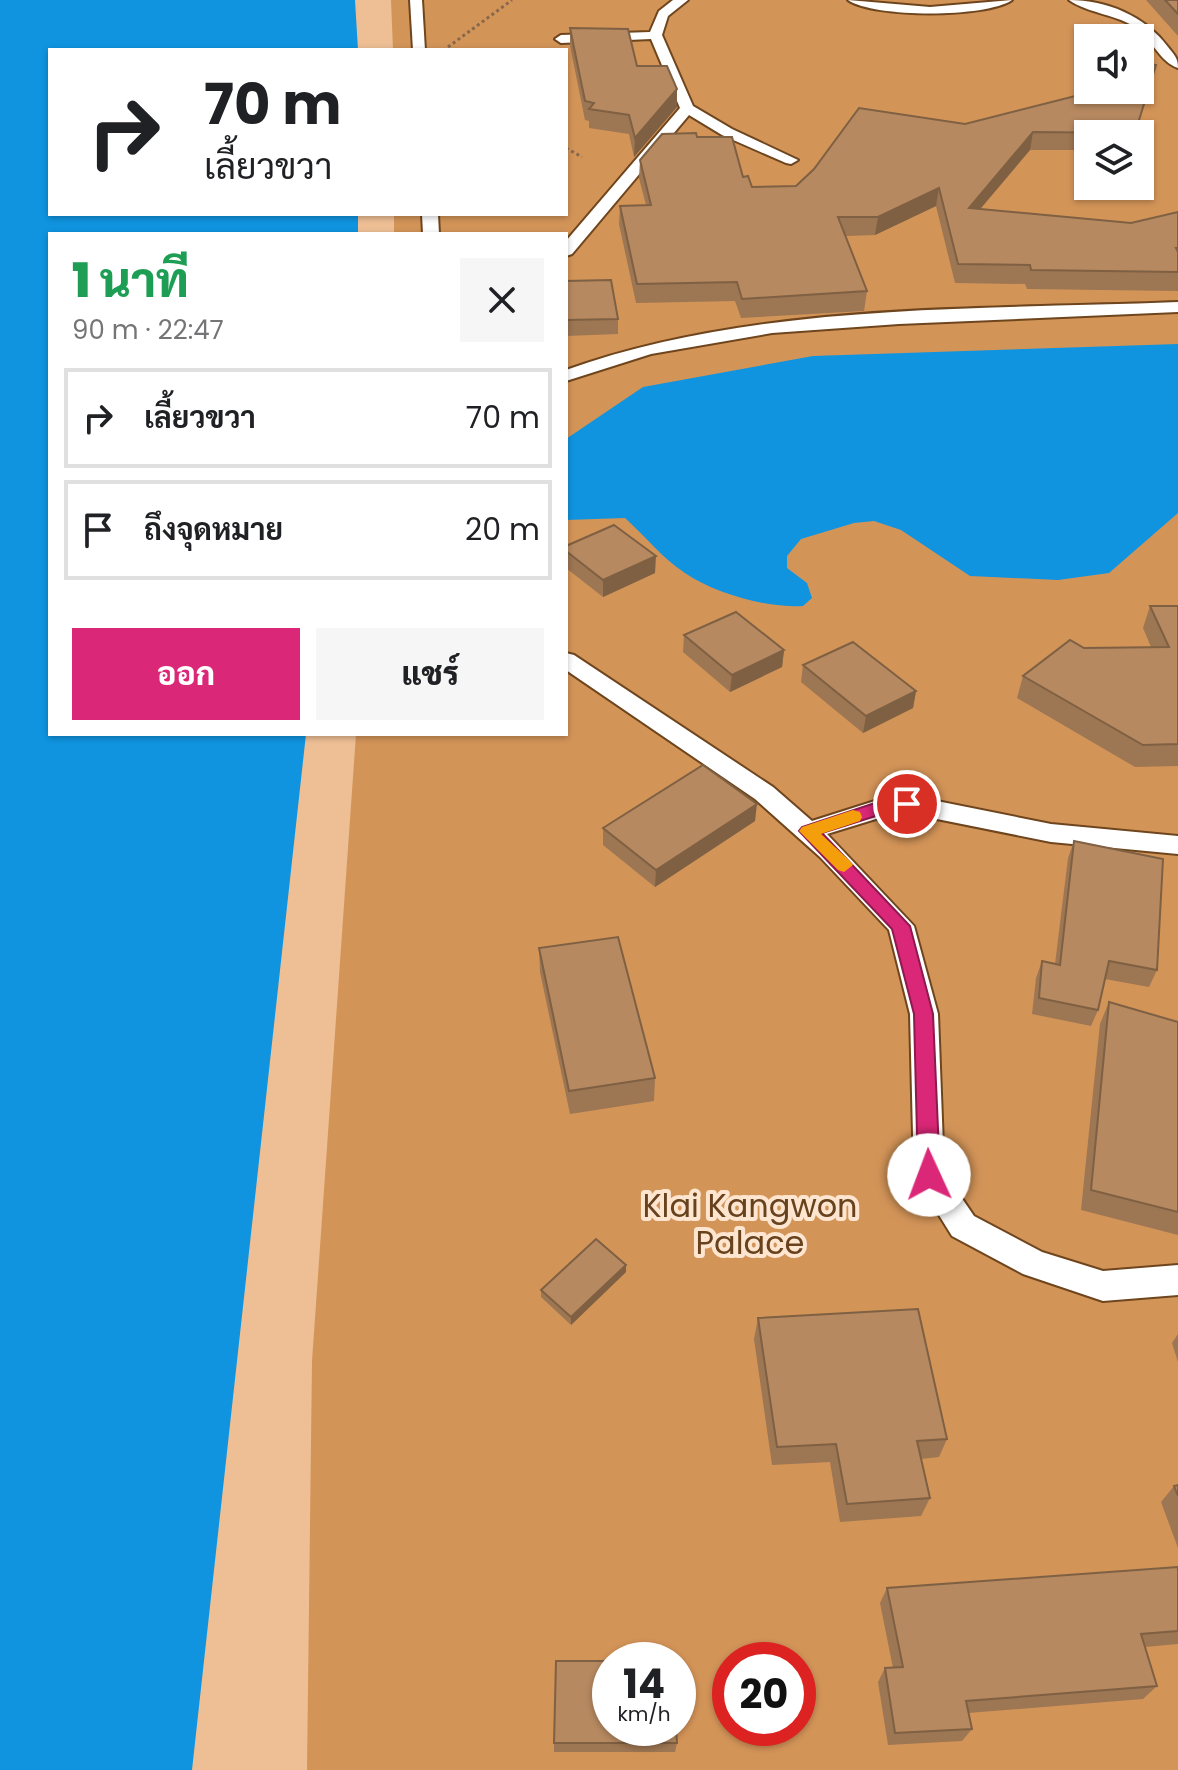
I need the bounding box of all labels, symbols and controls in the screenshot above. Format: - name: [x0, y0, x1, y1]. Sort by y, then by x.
- map controls: [1074, 24, 1154, 200]
- button: sound: [1074, 24, 1154, 104]
- text: 70 m: [204, 65, 342, 144]
- icon: right: [72, 80, 176, 184]
- button: layers: [1074, 120, 1154, 200]
- text: เลี้ยวขวา: [204, 141, 332, 192]
- text: 1 นาที: [72, 247, 189, 314]
- button: close: [460, 258, 544, 342]
- text: 90 m · 22:47: [72, 312, 224, 348]
- icon: right: [76, 396, 120, 440]
- text: เลี้ยวขวา: [144, 396, 256, 439]
- text: 70 m: [466, 396, 540, 439]
- icon: arrive: [76, 508, 120, 552]
- text: ถึงจุดหมาย: [144, 508, 283, 551]
- text: 20 m: [465, 508, 540, 551]
- button: ออก: [72, 628, 300, 720]
- button: แชร์: [316, 628, 544, 720]
- pin: [873, 770, 941, 838]
- icon: arrive: [885, 782, 929, 826]
- position arrow: [887, 1133, 971, 1217]
- park label: Klai Kangwon Palace: [642, 1183, 858, 1265]
- speed limit sign: 20: [712, 1642, 816, 1746]
- text: 14: [623, 1656, 665, 1712]
- text: km/h: [617, 1700, 671, 1728]

